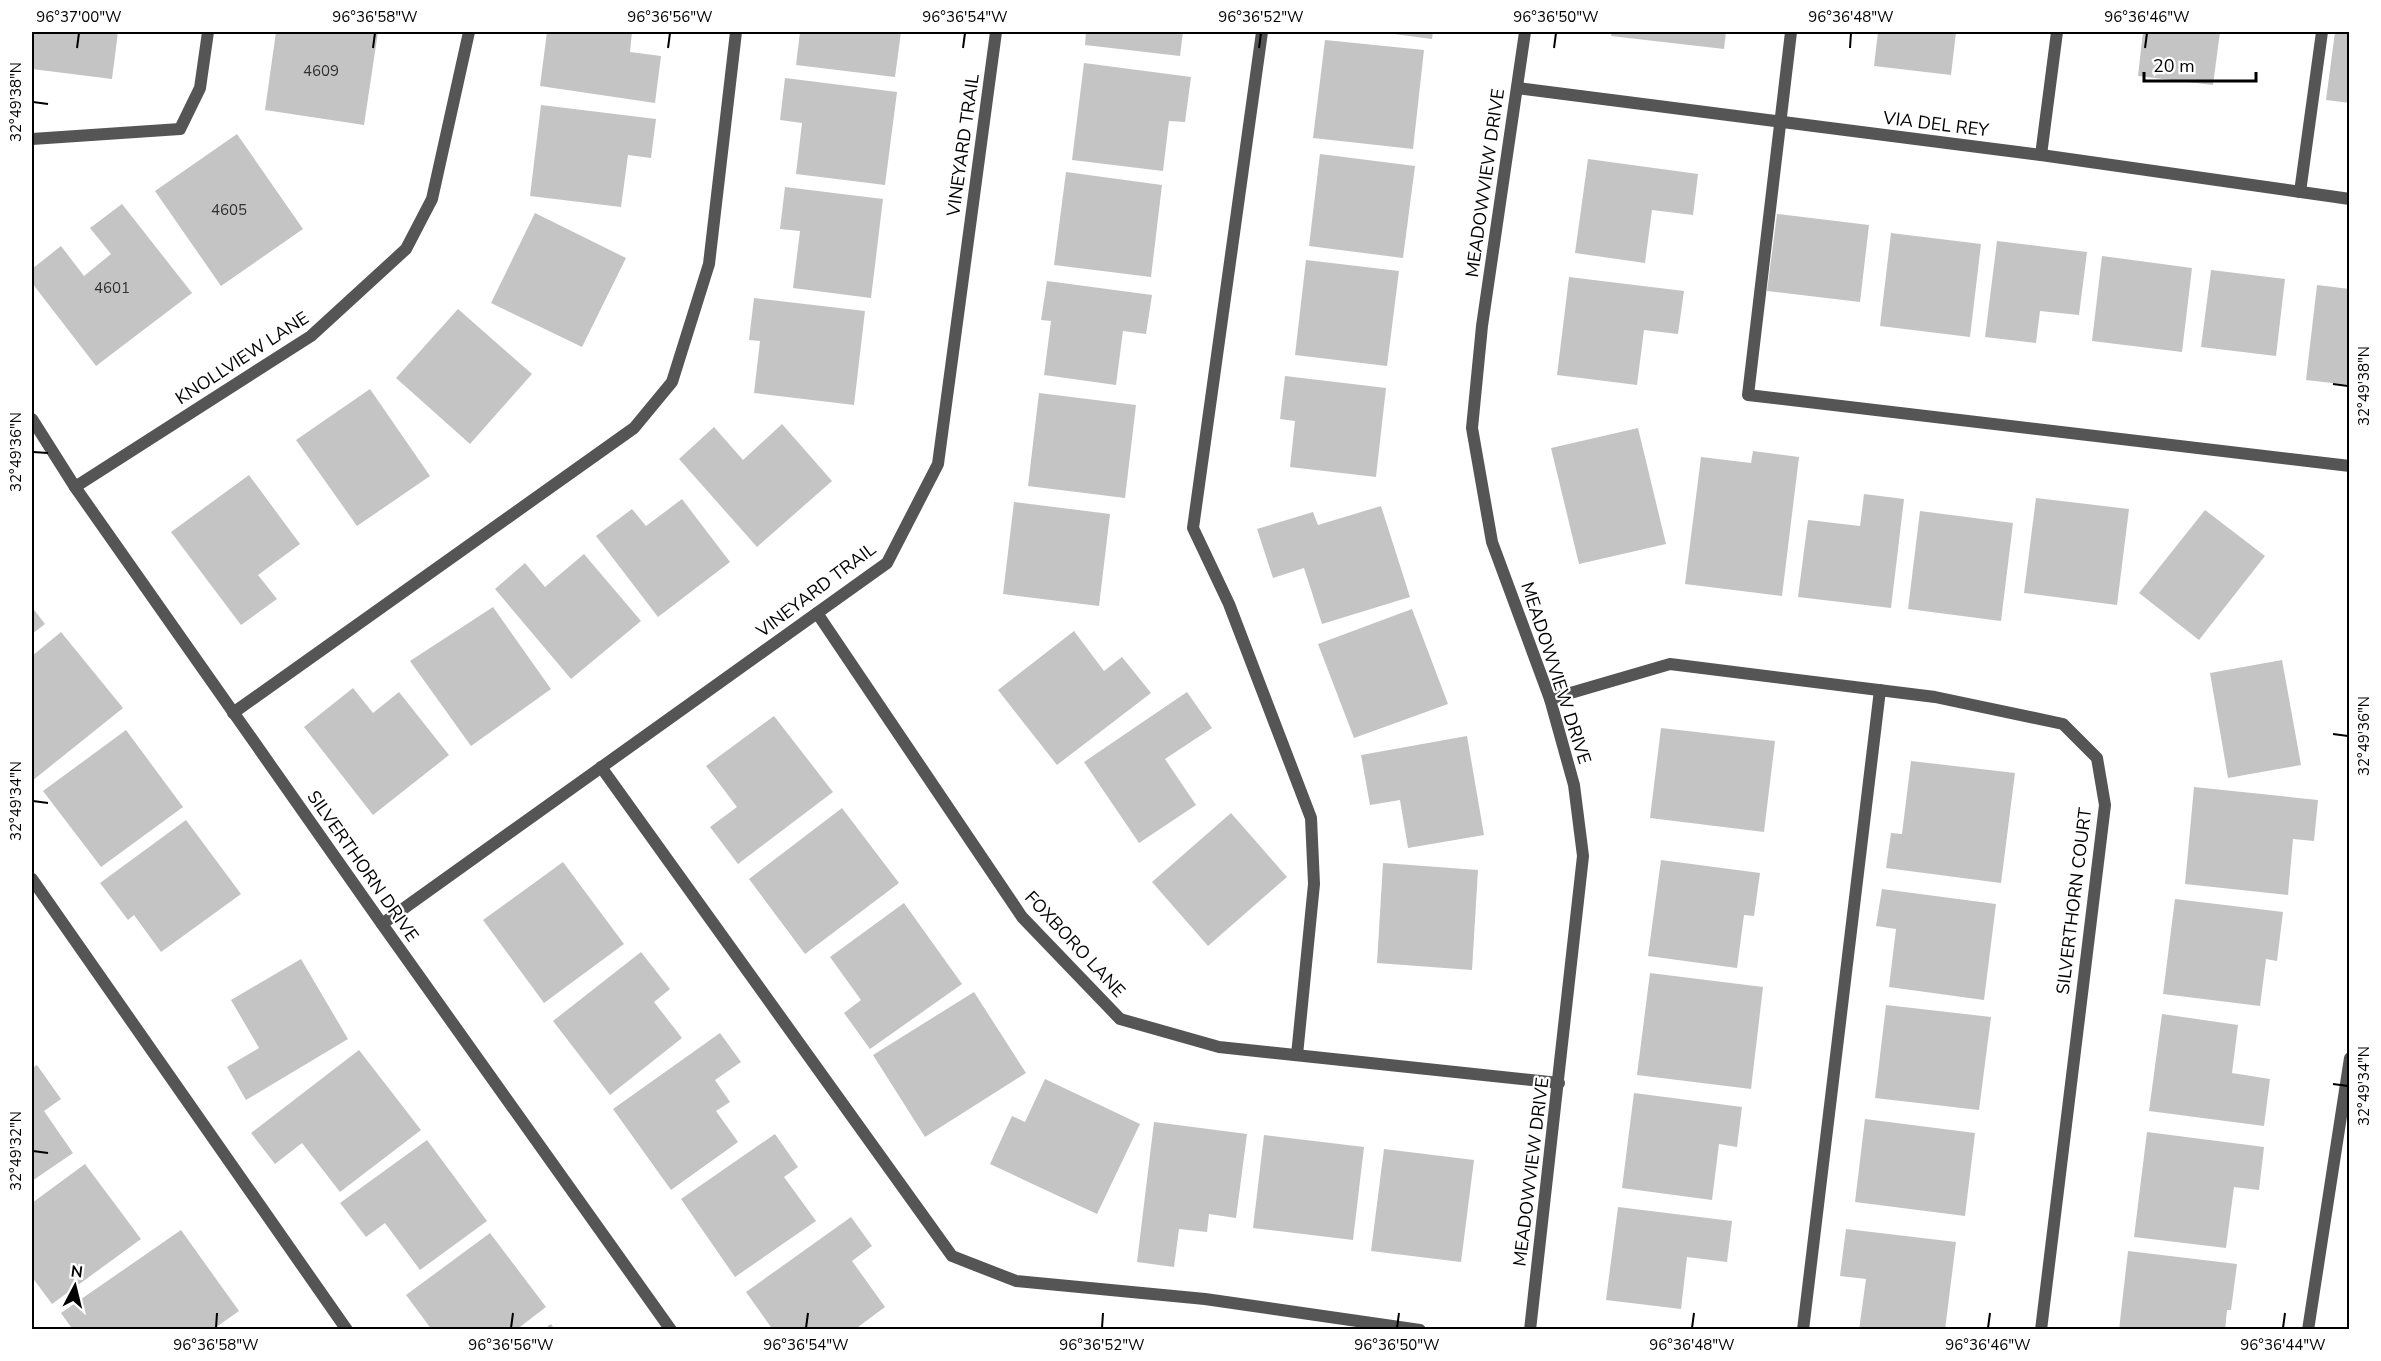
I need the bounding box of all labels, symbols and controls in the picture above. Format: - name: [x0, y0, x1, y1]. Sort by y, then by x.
- text: 96°37'00"W: [36, 7, 122, 27]
- text: 96°36'58"W: [332, 7, 418, 27]
- text: 96°36'56"W: [627, 7, 713, 27]
- text: 96°36'54"W: [922, 7, 1008, 27]
- text: 96°36'52"W: [1218, 7, 1304, 27]
- text: 96°36'50"W: [1513, 7, 1599, 27]
- text: 96°36'48"W: [1808, 7, 1894, 27]
- text: 96°36'46"W: [2104, 7, 2190, 27]
- scale bar: [2144, 45, 2256, 83]
- text: 20 m: [2153, 54, 2195, 78]
- house number: 4609: [303, 61, 339, 81]
- text: 32°49'38"N: [6, 62, 26, 142]
- street label: VINEYARD TRAIL: [941, 72, 985, 219]
- street label: MEADOWVIEW DRIVE: [1460, 87, 1510, 279]
- street label: VIA DEL REY: [1881, 105, 1990, 142]
- house number: 4605: [211, 200, 247, 220]
- house number: 4601: [94, 278, 130, 298]
- street label: KNOLLVIEW LANE: [171, 306, 313, 410]
- text: 32°49'38"N: [2354, 346, 2374, 426]
- text: 32°49'36"N: [6, 412, 26, 492]
- street label: VINEYARD TRAIL: [751, 537, 881, 643]
- street label: MEADOWVIEW DRIVE: [1515, 579, 1597, 767]
- text: 32°49'36"N: [2354, 696, 2374, 776]
- text: 32°49'34"N: [6, 761, 26, 841]
- street label: SILVERTHORN DRIVE: [302, 786, 424, 946]
- street label: SILVERTHORN COURT: [2051, 806, 2097, 996]
- street label: FOXBORO LANE: [1019, 886, 1131, 1002]
- text: 32°49'34"N: [2354, 1046, 2374, 1126]
- street label: MEADOWVIEW DRIVE: [1508, 1076, 1554, 1268]
- text: 32°49'32"N: [6, 1111, 26, 1191]
- north arrow: [45, 1256, 105, 1316]
- text: N: [69, 1260, 84, 1284]
- text: 96°36'58"W: [173, 1335, 259, 1355]
- text: 96°36'56"W: [468, 1335, 554, 1355]
- text: 96°36'54"W: [763, 1335, 849, 1355]
- text: 96°36'52"W: [1059, 1335, 1145, 1355]
- text: 96°36'50"W: [1354, 1335, 1440, 1355]
- text: 96°36'48"W: [1649, 1335, 1735, 1355]
- text: 96°36'46"W: [1945, 1335, 2031, 1355]
- text: 96°36'44"W: [2240, 1335, 2326, 1355]

